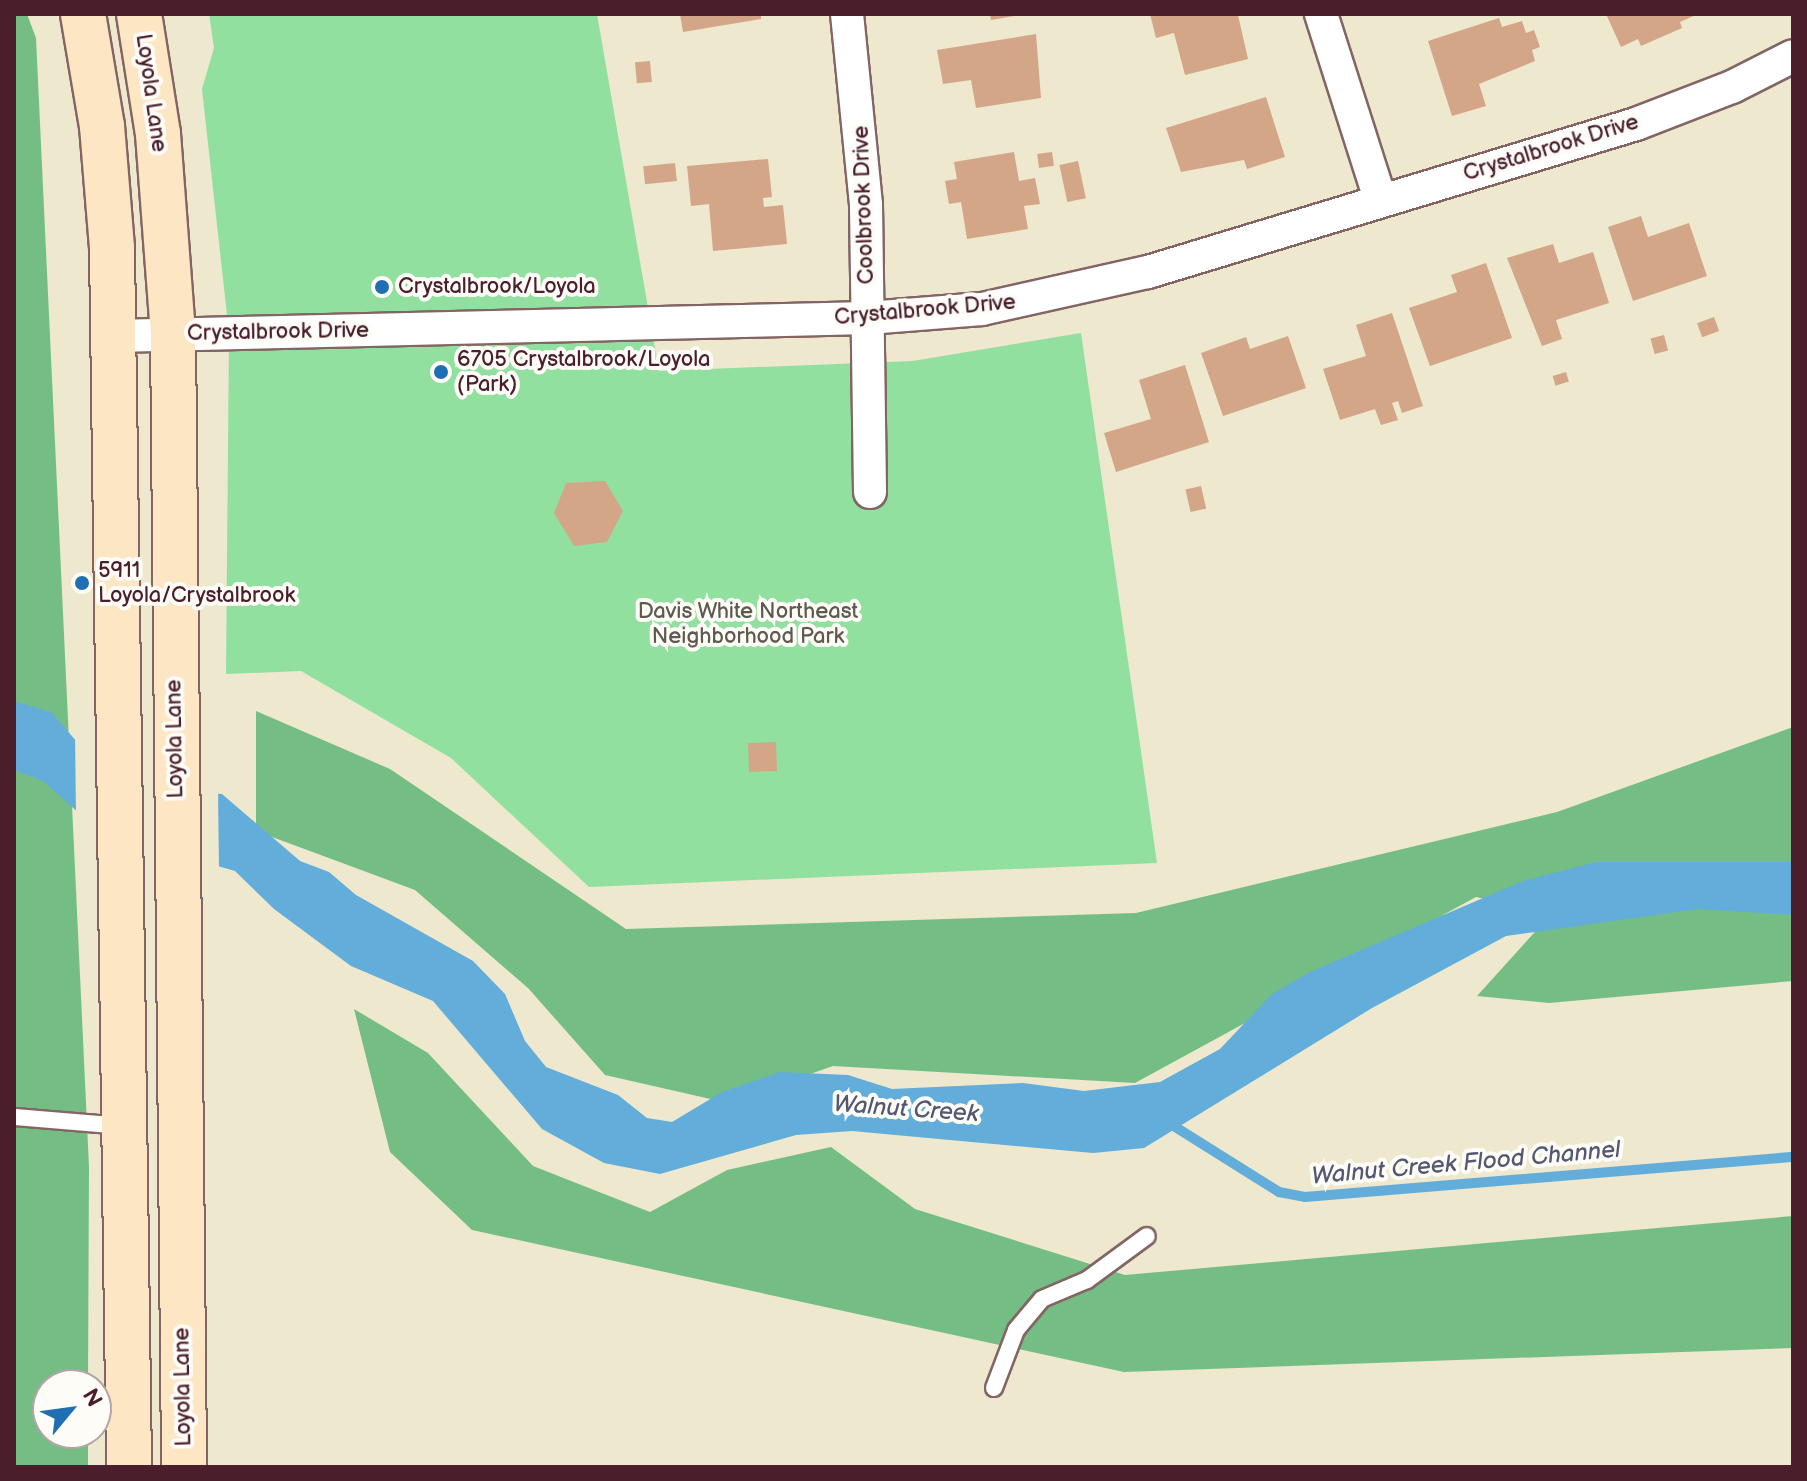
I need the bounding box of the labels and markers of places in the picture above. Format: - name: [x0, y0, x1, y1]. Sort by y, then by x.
- place label: Crystalbrook/Loyola: [398, 274, 596, 300]
- marker: Crystalbrook/Loyola: [373, 278, 391, 296]
- place label: 6705 Crystalbrook/Loyola (Park): [457, 346, 710, 398]
- marker: 6705 Crystalbrook/Loyola (Park): [432, 363, 450, 381]
- place label: 5911 Loyola/Crystalbrook: [98, 557, 295, 608]
- marker: 5911 Loyola/Crystalbrook: [73, 574, 91, 592]

